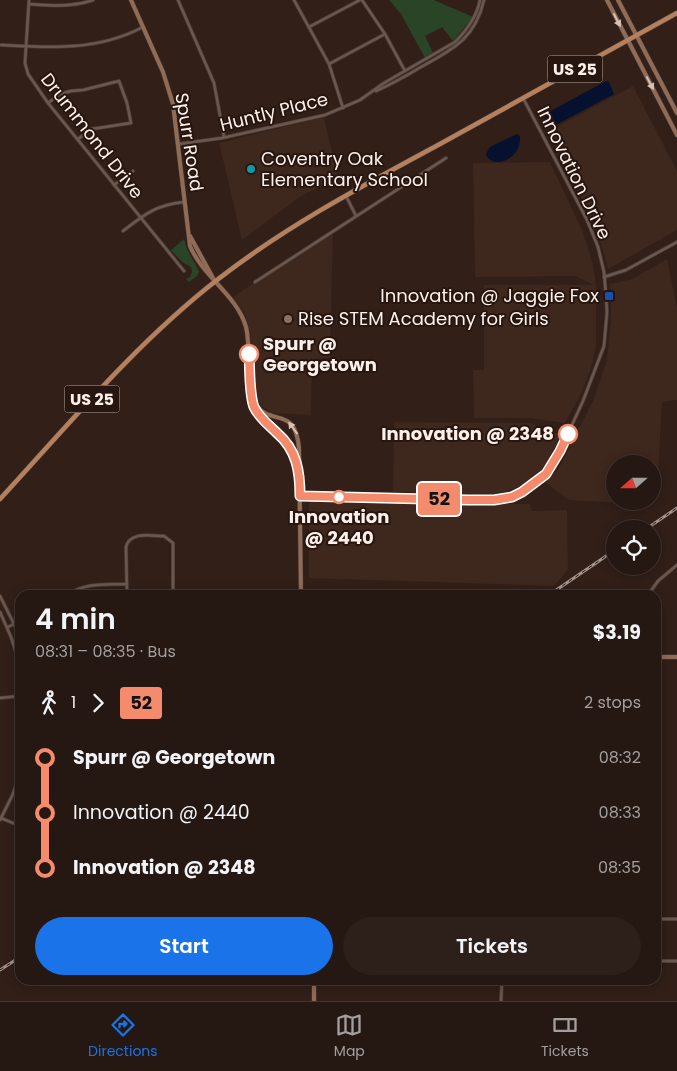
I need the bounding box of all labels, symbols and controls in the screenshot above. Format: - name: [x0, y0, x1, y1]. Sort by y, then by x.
- one-way arrow: [613, 13, 621, 27]
- road number: US 25: [548, 56, 602, 82]
- street label: Drummond Drive: [35, 68, 149, 204]
- one-way arrow: [646, 76, 654, 91]
- street label: Huntly Place: [217, 86, 331, 137]
- street label: Spurr Road: [169, 91, 210, 193]
- street label: Innovation Drive: [531, 102, 618, 244]
- place label: Coventry Oak Elementary School: [261, 146, 428, 192]
- marker: Coventry Oak Elementary School: [245, 163, 257, 175]
- place label: Innovation @ Jaggie Fox: [380, 283, 599, 308]
- marker: Innovation @ Jaggie Fox: [603, 290, 615, 302]
- place label: Rise STEM Academy for Girls: [298, 306, 549, 331]
- marker: Rise STEM Academy for Girls: [282, 313, 294, 325]
- place label: Spurr @ Georgetown: [263, 331, 377, 377]
- marker: Spurr @ Georgetown: [239, 344, 259, 364]
- road number: US 25: [64, 386, 120, 412]
- one-way arrow: [288, 421, 298, 435]
- place label: Innovation @ 2348: [381, 421, 554, 446]
- marker: Innovation @ 2348: [558, 424, 578, 444]
- north arrow: [606, 455, 661, 510]
- map controls: [606, 455, 661, 575]
- line badge: 52: [416, 483, 462, 515]
- text: 52: [428, 486, 450, 511]
- marker: Innovation @ 2440: [332, 490, 346, 504]
- place label: Innovation @ 2440: [289, 504, 389, 550]
- button: locate: [606, 520, 661, 575]
- text: 4 min: [35, 600, 116, 639]
- text: $3.19: [593, 619, 641, 646]
- text: 08:31 – 08:35 · Bus: [35, 640, 176, 663]
- icon: walk: [35, 689, 63, 717]
- icon: forward: [84, 689, 112, 717]
- text: 52: [130, 690, 152, 715]
- text: 1: [71, 691, 76, 714]
- text: 2 stops: [584, 691, 641, 714]
- text: Spurr @ Georgetown: [73, 744, 275, 771]
- text: 08:32: [599, 746, 641, 769]
- text: Innovation @ 2440: [73, 799, 250, 826]
- text: 08:33: [599, 801, 641, 824]
- text: Innovation @ 2348: [73, 854, 255, 881]
- text: 08:35: [598, 856, 641, 879]
- button: Start: [35, 917, 333, 975]
- button: Tickets: [343, 917, 641, 975]
- tab: Directions: [88, 1011, 158, 1062]
- tab: Map: [334, 1011, 365, 1062]
- tab: Tickets: [541, 1011, 589, 1062]

